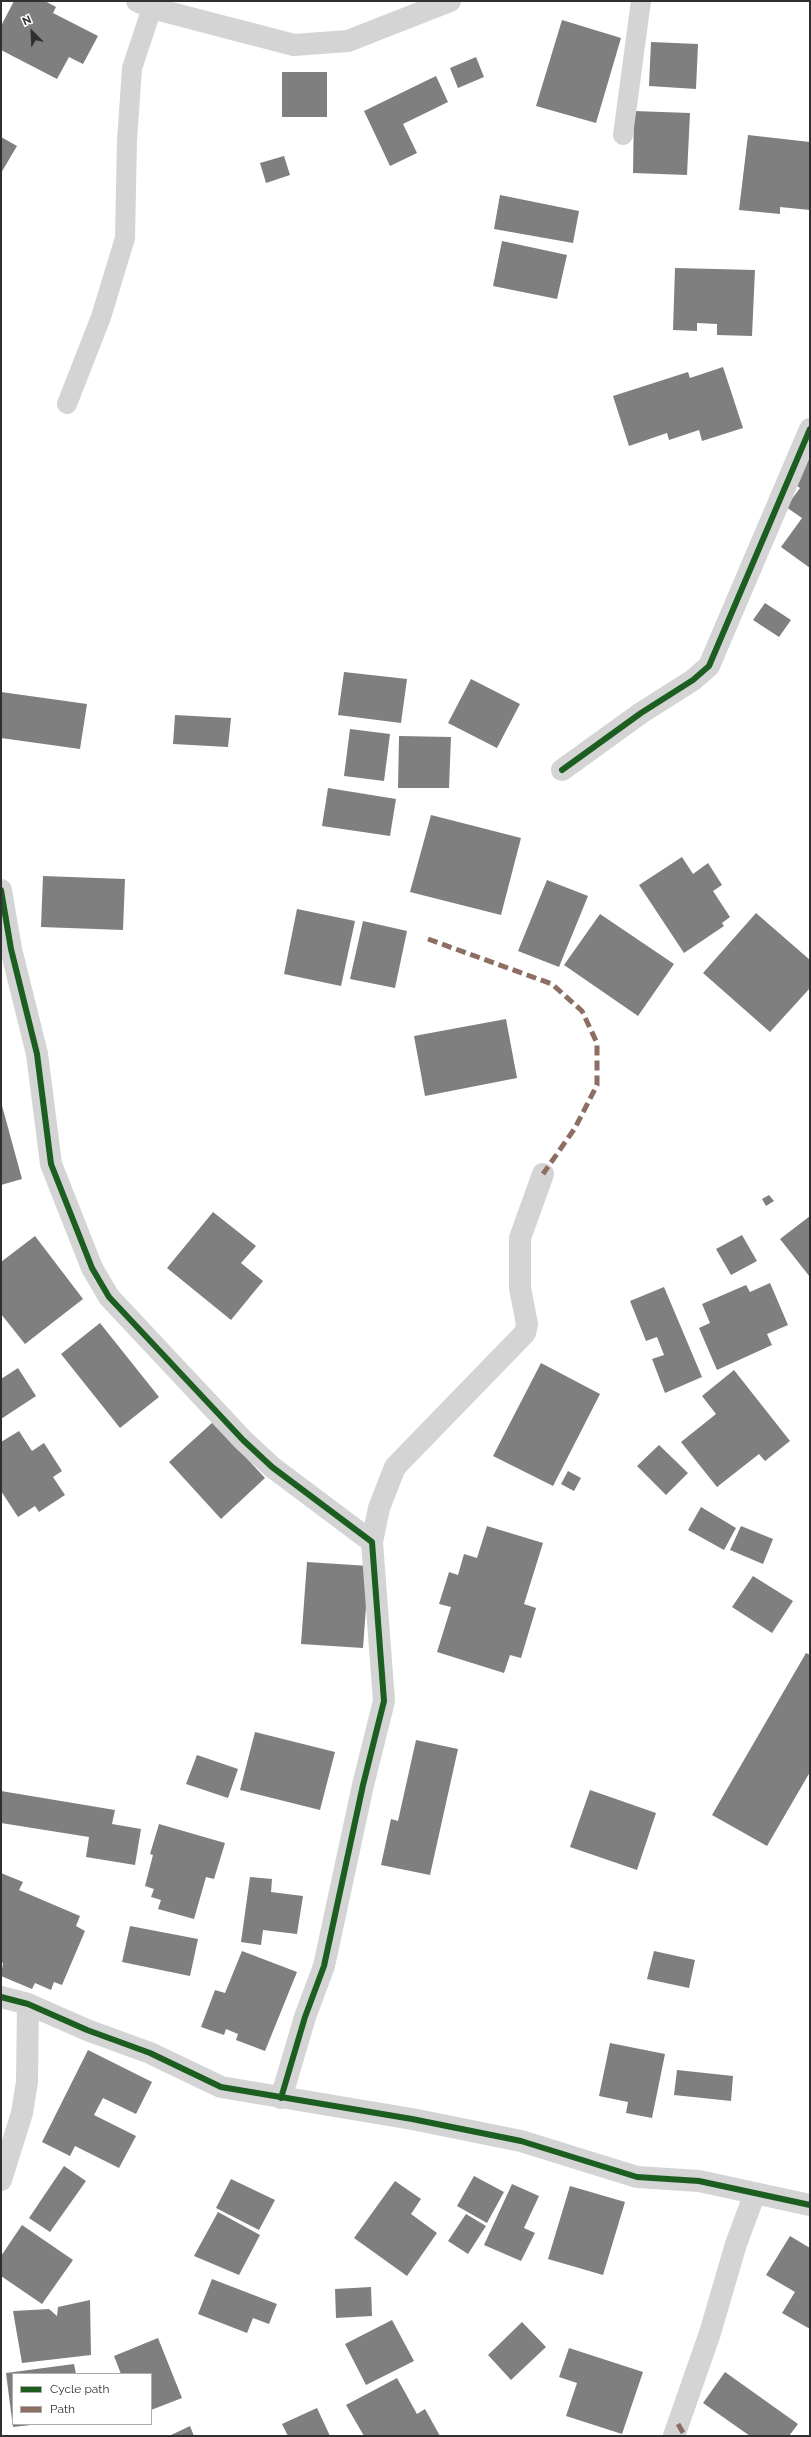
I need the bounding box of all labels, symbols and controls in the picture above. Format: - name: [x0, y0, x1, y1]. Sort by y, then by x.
- north arrow: [12, 12, 52, 52]
- text: N: [20, 13, 33, 28]
- legend: [12, 2373, 152, 2425]
- text: Cycle path: [50, 2382, 109, 2396]
- text: Path: [50, 2402, 75, 2416]

